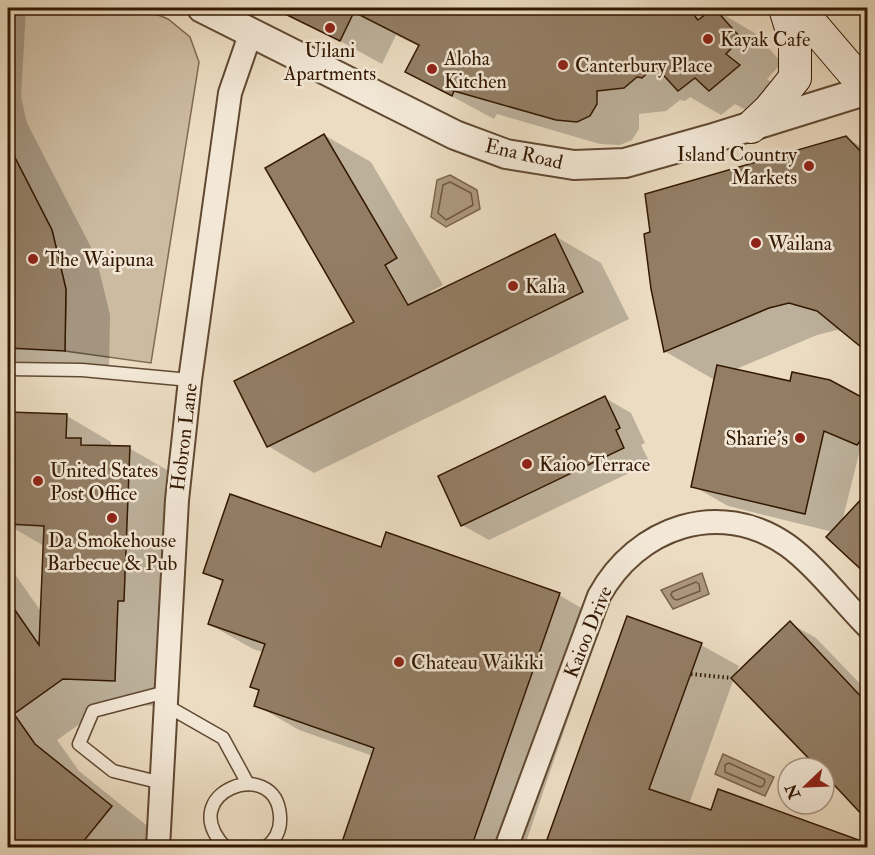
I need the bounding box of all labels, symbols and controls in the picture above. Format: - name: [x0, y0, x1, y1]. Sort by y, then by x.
- marker: Uilani Apartments: [323, 21, 337, 35]
- place label: Kayak Cafe: [720, 27, 810, 52]
- marker: Kayak Cafe: [701, 32, 715, 46]
- place label: Uilani Apartments: [283, 38, 376, 87]
- place label: Aloha Kitchen: [443, 46, 507, 94]
- place label: Canterbury Place: [575, 53, 712, 78]
- marker: Canterbury Place: [556, 58, 570, 72]
- marker: Aloha Kitchen: [425, 62, 439, 76]
- street label: Ena Road: [483, 133, 565, 175]
- place label: Island Country Markets: [677, 142, 798, 190]
- marker: Island Country Markets: [802, 159, 816, 173]
- place label: Wailana: [767, 231, 833, 256]
- marker: Wailana: [749, 236, 763, 250]
- place label: The Waipuna: [45, 247, 155, 273]
- marker: The Waipuna: [26, 252, 40, 266]
- place label: Kalia: [525, 274, 567, 299]
- marker: Kalia: [506, 279, 520, 293]
- street label: Hobron Lane: [165, 382, 203, 492]
- place label: Sharie's: [726, 426, 788, 451]
- marker: Sharie's: [793, 431, 807, 445]
- place label: Kaioo Terrace: [539, 452, 650, 477]
- marker: Kaioo Terrace: [520, 457, 534, 471]
- place label: United States Post Office: [50, 458, 158, 506]
- marker: United States Post Office: [31, 474, 45, 488]
- marker: Da Smokehouse Barbecue & Pub: [105, 511, 119, 525]
- place label: Da Smokehouse Barbecue & Pub: [47, 528, 178, 576]
- street label: Kaioo Drive: [558, 583, 618, 681]
- place label: Chateau Waikiki: [411, 650, 544, 675]
- marker: Chateau Waikiki: [392, 655, 406, 669]
- north arrow: [776, 756, 836, 816]
- text: N: [781, 780, 806, 803]

